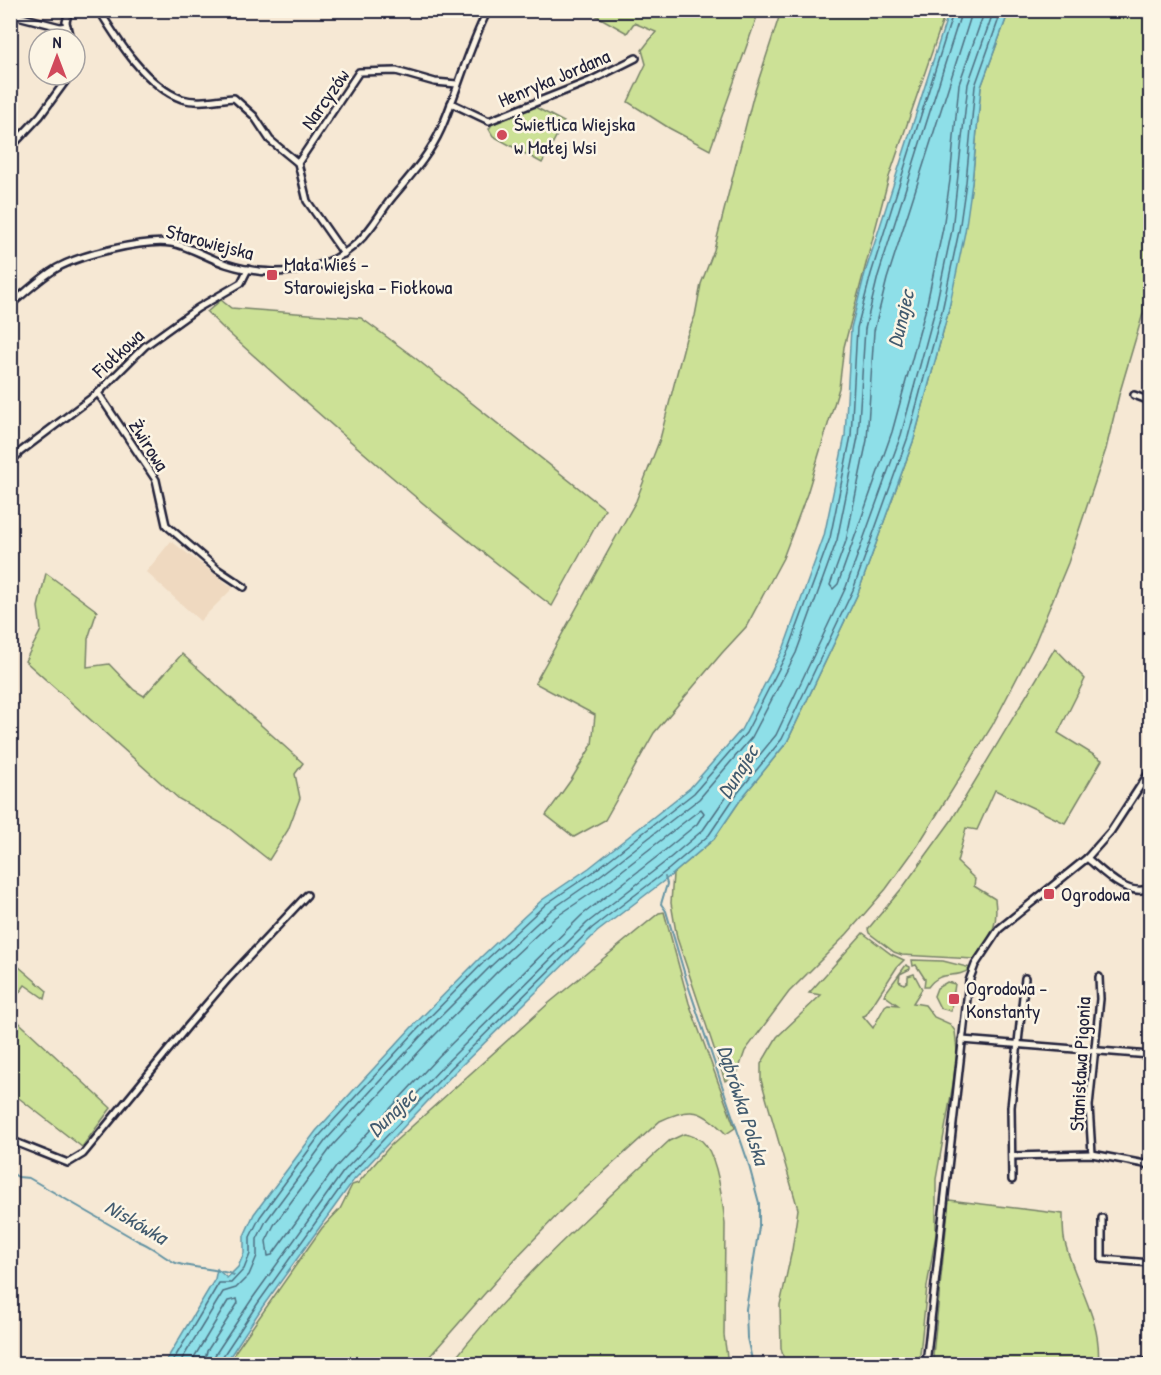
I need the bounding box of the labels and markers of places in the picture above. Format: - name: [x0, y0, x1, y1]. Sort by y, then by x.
- place label: Świetlica Wiejska w Małej Wsi: [514, 110, 635, 160]
- marker: Świetlica Wiejska w Małej Wsi: [495, 128, 509, 142]
- place label: Mała Wieś - Starowiejska - Fiołkowa: [284, 250, 452, 300]
- marker: Mała Wieś - Starowiejska - Fiołkowa: [265, 268, 279, 282]
- place label: Ogrodowa: [1061, 880, 1130, 907]
- marker: Ogrodowa: [1042, 887, 1056, 901]
- place label: Ogrodowa - Konstanty: [966, 974, 1047, 1024]
- marker: Ogrodowa - Konstanty: [947, 992, 961, 1006]

